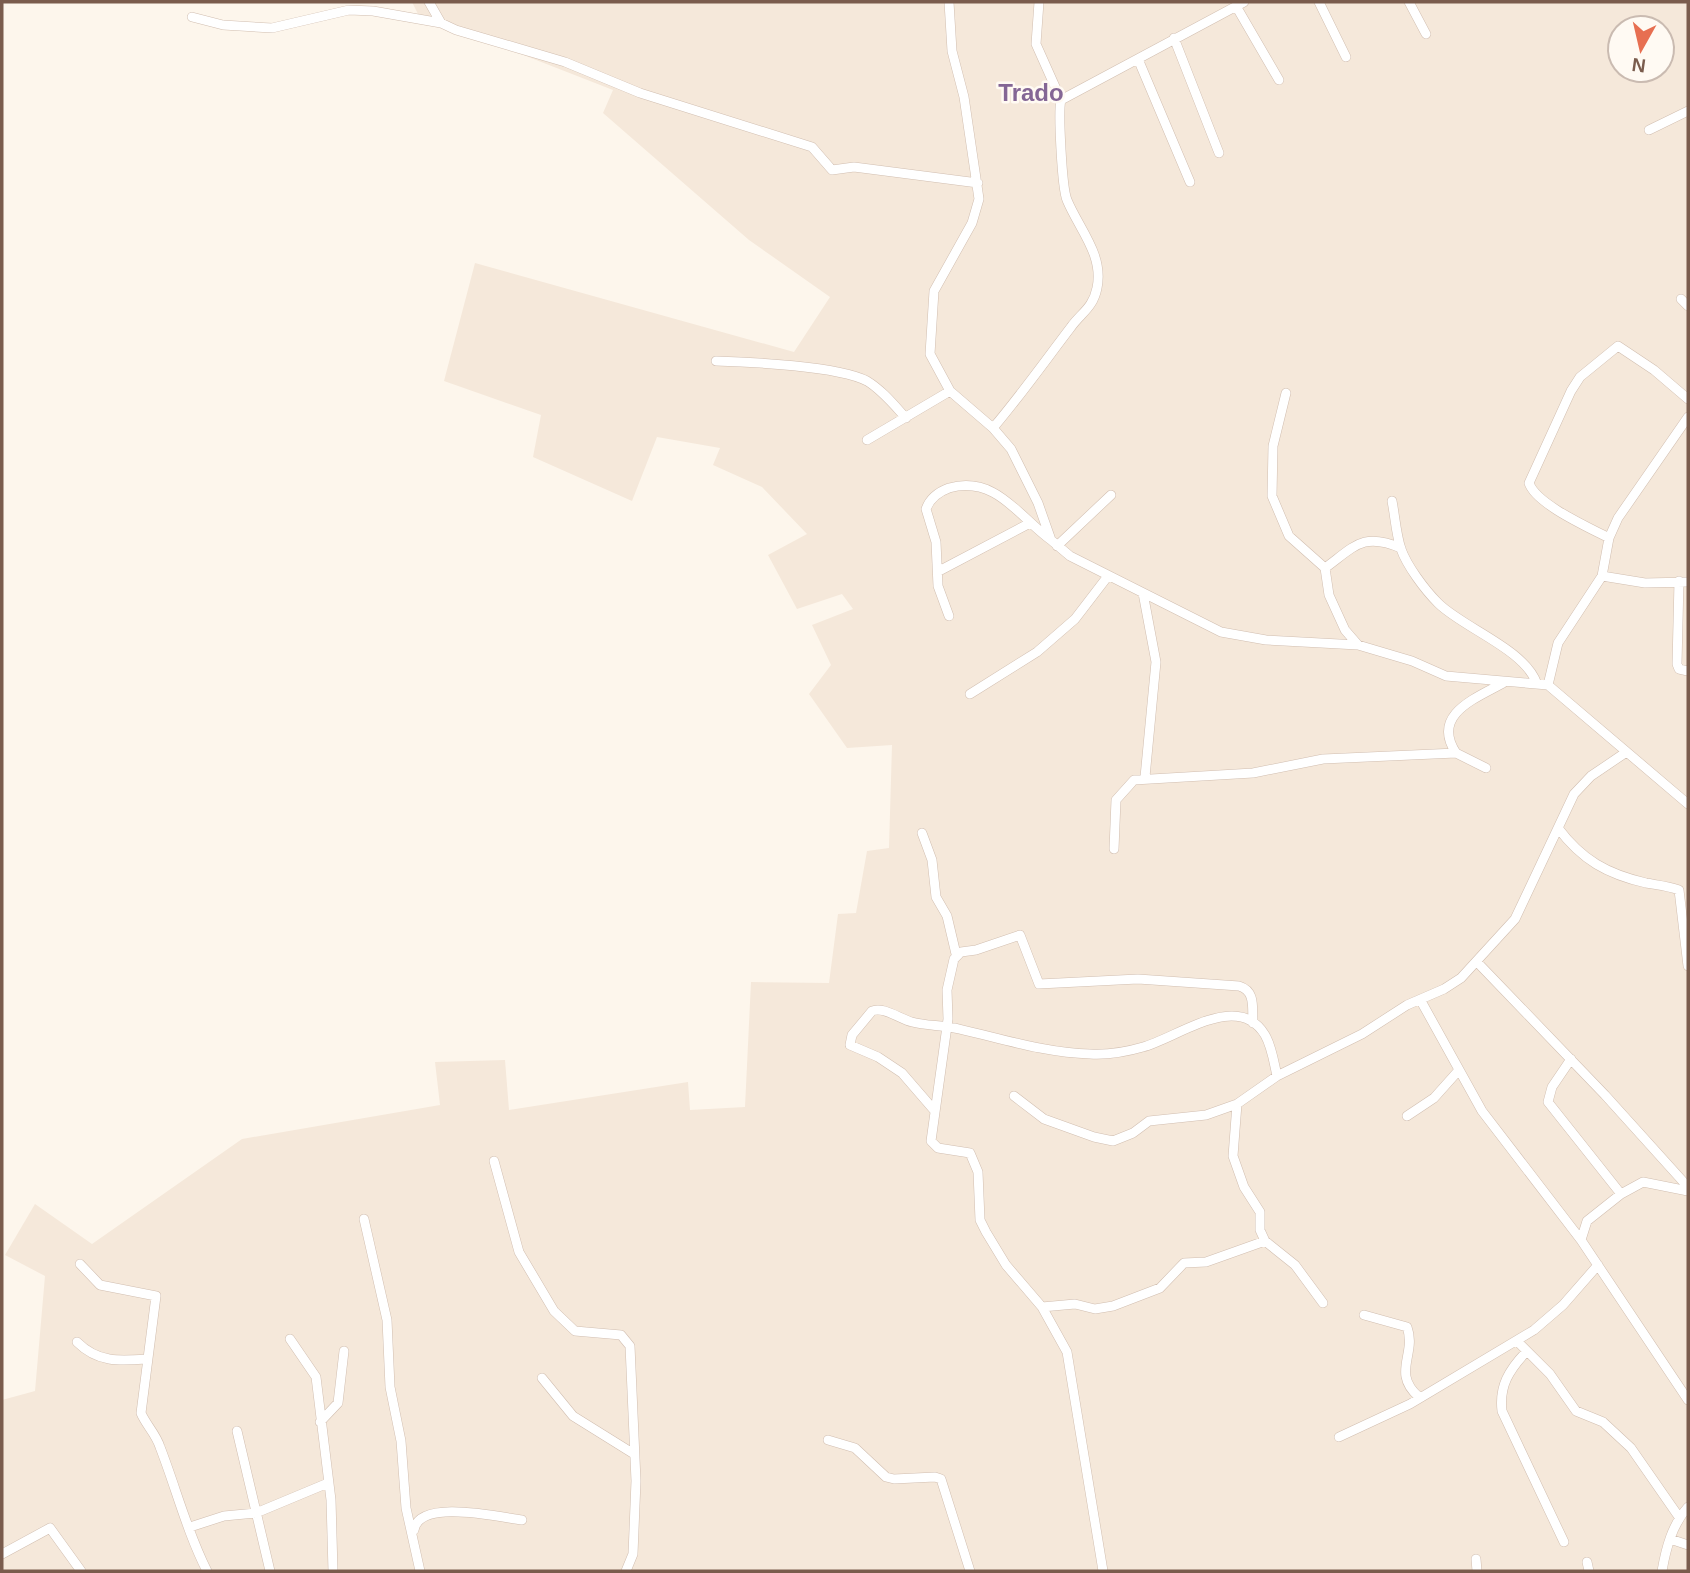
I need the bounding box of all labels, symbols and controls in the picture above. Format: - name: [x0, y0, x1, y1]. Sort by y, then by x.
- north arrow: [1606, 14, 1676, 84]
- text: N: [1630, 54, 1647, 77]
- district label: Trado: [998, 79, 1064, 106]

